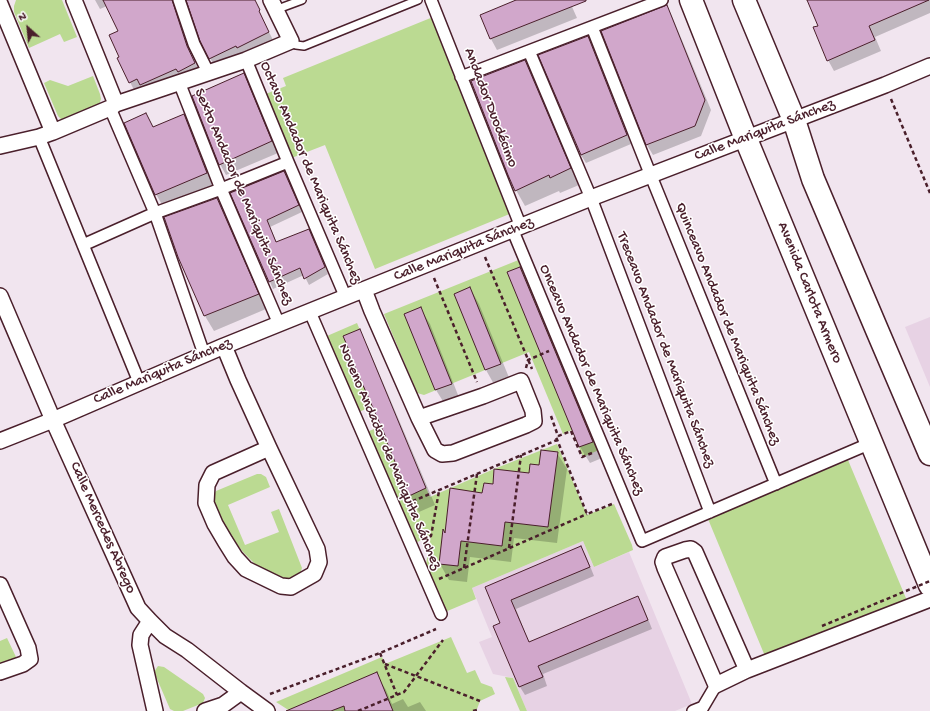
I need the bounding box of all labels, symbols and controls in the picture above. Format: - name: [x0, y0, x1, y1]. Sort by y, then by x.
- north arrow: [8, 8, 48, 48]
- text: N: [17, 10, 28, 24]
- street label: Andador Duodécimo: [459, 46, 521, 170]
- street label: Octavo Andador de Mariquita Sánchez: [255, 59, 365, 287]
- street label: Sexto Andador de Mariquita Sánchez: [189, 86, 297, 308]
- street label: Calle Mariquita Sánchez: [692, 96, 838, 166]
- street label: Quinceavo Andador de Mariquita Sánchez: [670, 200, 784, 448]
- street label: Calle Mariquita Sánchez: [392, 214, 536, 286]
- street label: Avenida Carlota Armero: [772, 220, 846, 366]
- street label: Treceavo Andador de Mariquita Sánchez: [612, 230, 718, 470]
- street label: Onceavo Andador de Mariquita Sánchez: [534, 262, 648, 498]
- street label: Calle Mariquita Sánchez: [91, 335, 235, 409]
- street label: Noveno Andador de Mariquita Sánchez: [333, 341, 445, 573]
- street label: Calle Mercedes Abrego: [65, 459, 139, 597]

